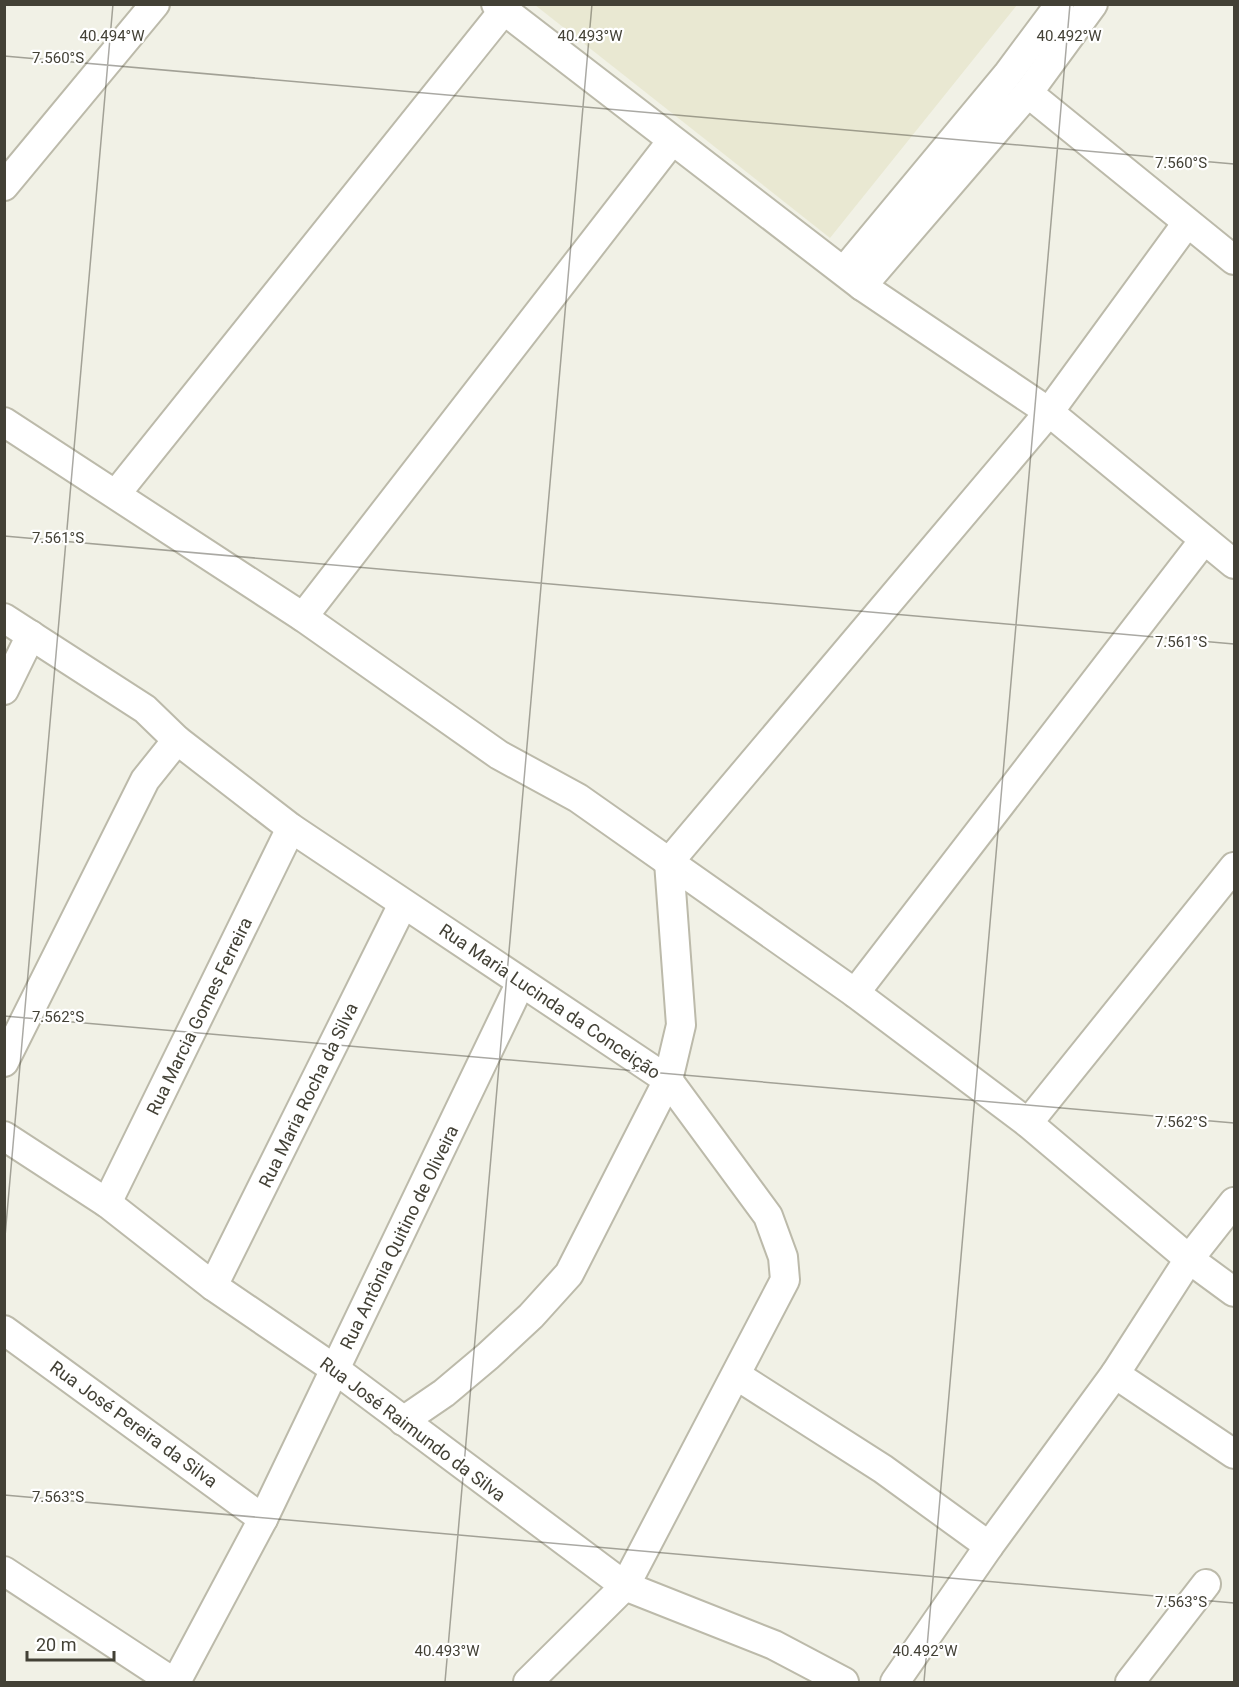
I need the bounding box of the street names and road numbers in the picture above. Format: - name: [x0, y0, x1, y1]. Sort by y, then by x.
- street label: Rua Marcia Gomes Ferreira: [142, 914, 256, 1118]
- street label: Rua Maria Lucinda da Conceição: [436, 919, 664, 1083]
- street label: Rua Maria Rocha da Silva: [254, 999, 362, 1191]
- street label: Rua Antônia Quitino de Oliveira: [336, 1122, 462, 1352]
- street label: Rua José Raimundo da Silva: [316, 1352, 510, 1506]
- street label: Rua José Pereira da Silva: [46, 1356, 222, 1492]

